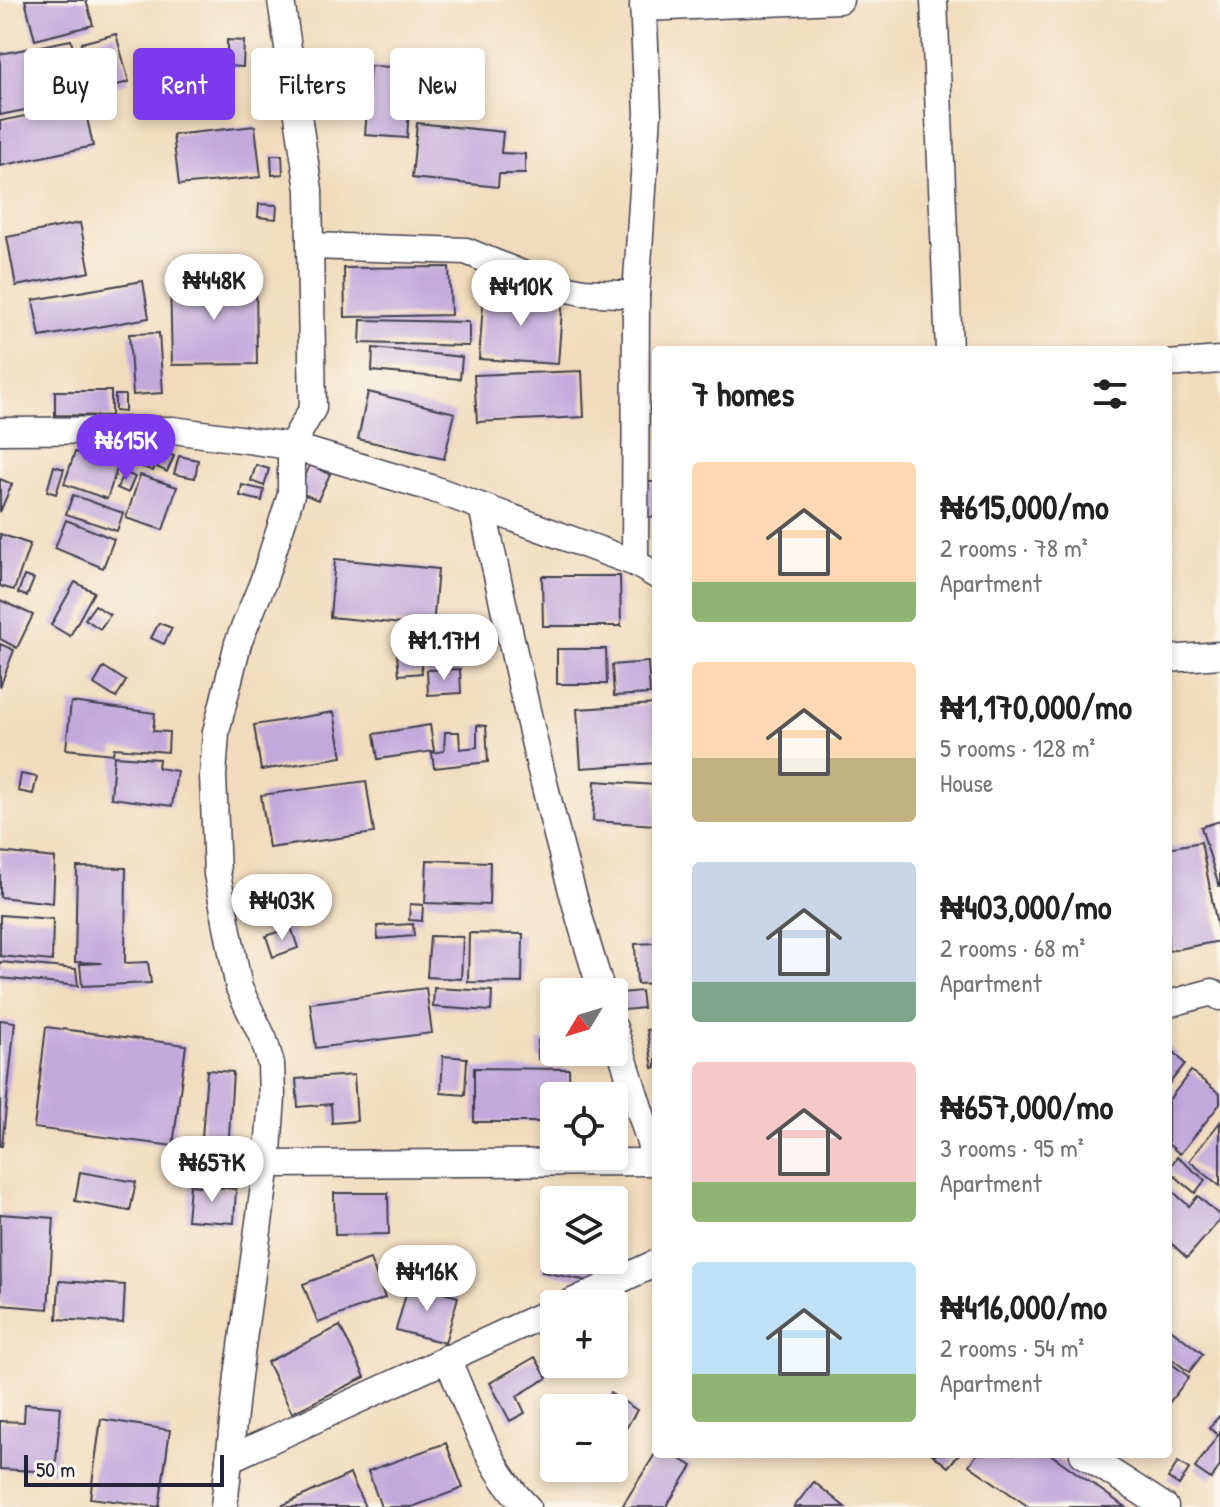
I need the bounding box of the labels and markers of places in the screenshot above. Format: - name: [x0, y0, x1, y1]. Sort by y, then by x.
- pin: ₦448K: [158, 254, 270, 322]
- pin: ₦410K: [465, 260, 577, 328]
- pin: ₦615K: [70, 414, 182, 482]
- pin: ₦1.17M: [379, 614, 509, 682]
- pin: ₦403K: [226, 874, 338, 942]
- pin: ₦657K: [156, 1136, 268, 1204]
- pin: ₦416K: [371, 1245, 483, 1313]

